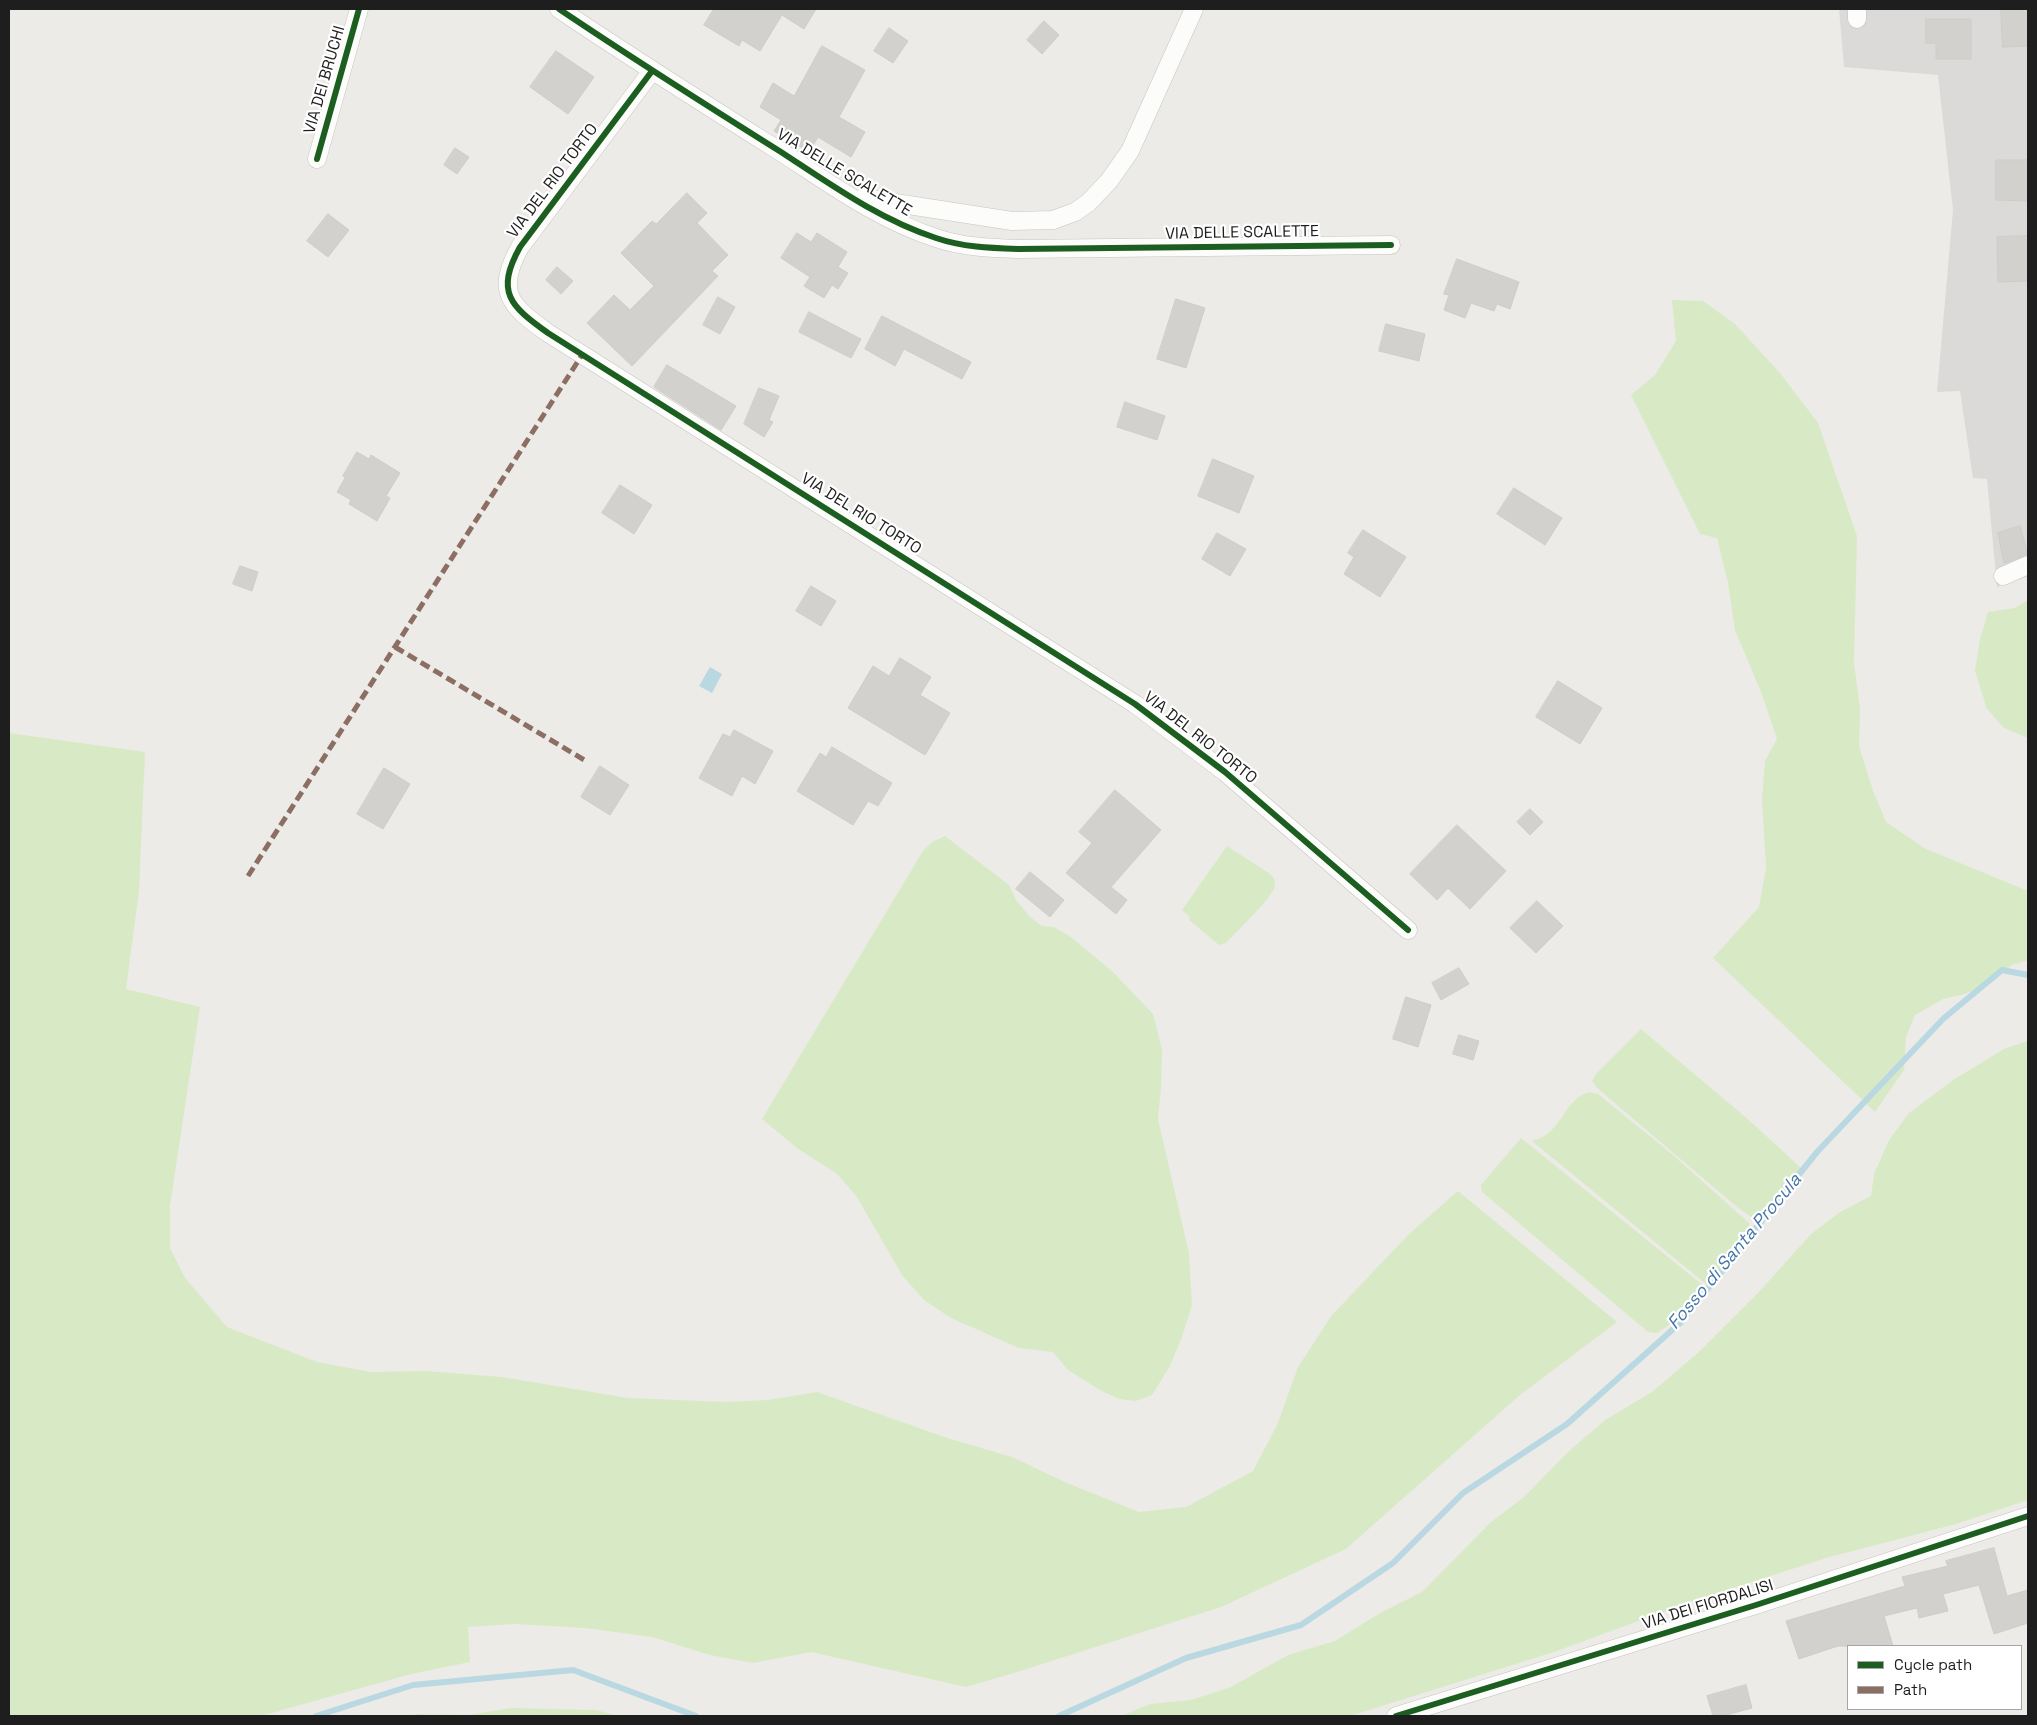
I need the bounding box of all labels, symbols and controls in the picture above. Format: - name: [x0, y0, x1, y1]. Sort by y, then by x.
- street label: VIA DEI BRUCHI: [300, 24, 350, 136]
- street label: VIA DEL RIO TORTO: [504, 120, 602, 242]
- street label: VIA DELLE SCALETTE: [773, 125, 915, 221]
- street label: VIA DELLE SCALETTE: [1165, 222, 1319, 244]
- street label: VIA DEL RIO TORTO: [797, 469, 925, 559]
- street label: VIA DEL RIO TORTO: [1140, 688, 1260, 788]
- water label: Fosso di Santa Procula: [1664, 1170, 1806, 1334]
- street label: VIA DEI FIORDALISI: [1640, 1576, 1776, 1634]
- legend: [1847, 1645, 2022, 1710]
- text: Cycle path: [1894, 1655, 1972, 1674]
- text: Path: [1894, 1680, 1927, 1699]

